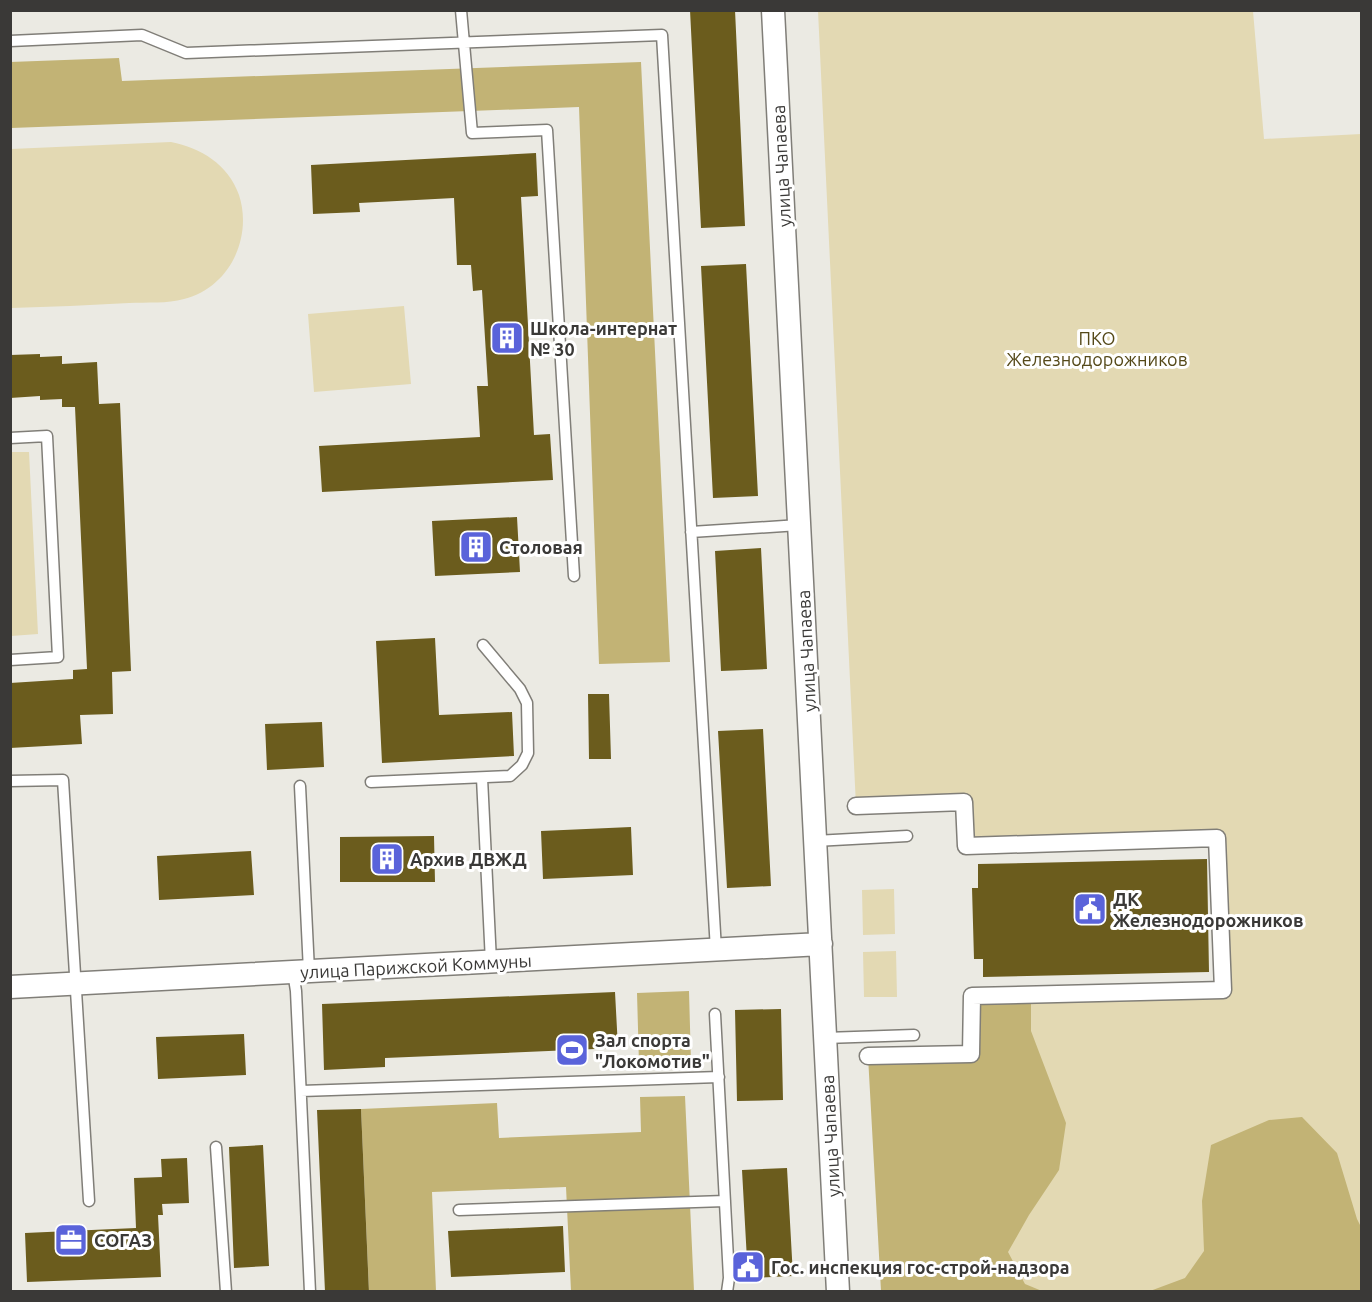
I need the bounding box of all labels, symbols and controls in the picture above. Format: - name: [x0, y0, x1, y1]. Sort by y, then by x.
- street label: улица Чапаева: [768, 104, 794, 228]
- place label: Школа-интернат № 30: [530, 318, 677, 359]
- building icon: Школа-интернат № 30: [489, 320, 525, 356]
- park label: ПКО Железнодорожников: [1006, 328, 1188, 369]
- building icon: Столовая: [458, 529, 494, 565]
- place label: Столовая: [499, 537, 583, 557]
- street label: улица Чапаева: [793, 589, 819, 713]
- building icon: Архив ДВЖД: [369, 841, 405, 877]
- place label: Архив ДВЖД: [410, 849, 527, 869]
- place label: ДК Железнодорожников: [1113, 889, 1304, 930]
- public building icon: ДК Железнодорожников: [1072, 891, 1108, 927]
- street label: улица Парижской Коммуны: [300, 950, 532, 982]
- place label: Зал спорта "Локомотив": [595, 1030, 710, 1071]
- sports icon: Зал спорта "Локомотив": [554, 1032, 590, 1068]
- street label: улица Чапаева: [817, 1074, 843, 1198]
- office icon: СОГАЗ: [53, 1222, 89, 1258]
- place label: СОГАЗ: [94, 1230, 152, 1250]
- public building icon: Гос. инспекция гос-строй-надзора: [730, 1249, 766, 1285]
- place label: Гос. инспекция гос-строй-надзора: [771, 1257, 1070, 1277]

